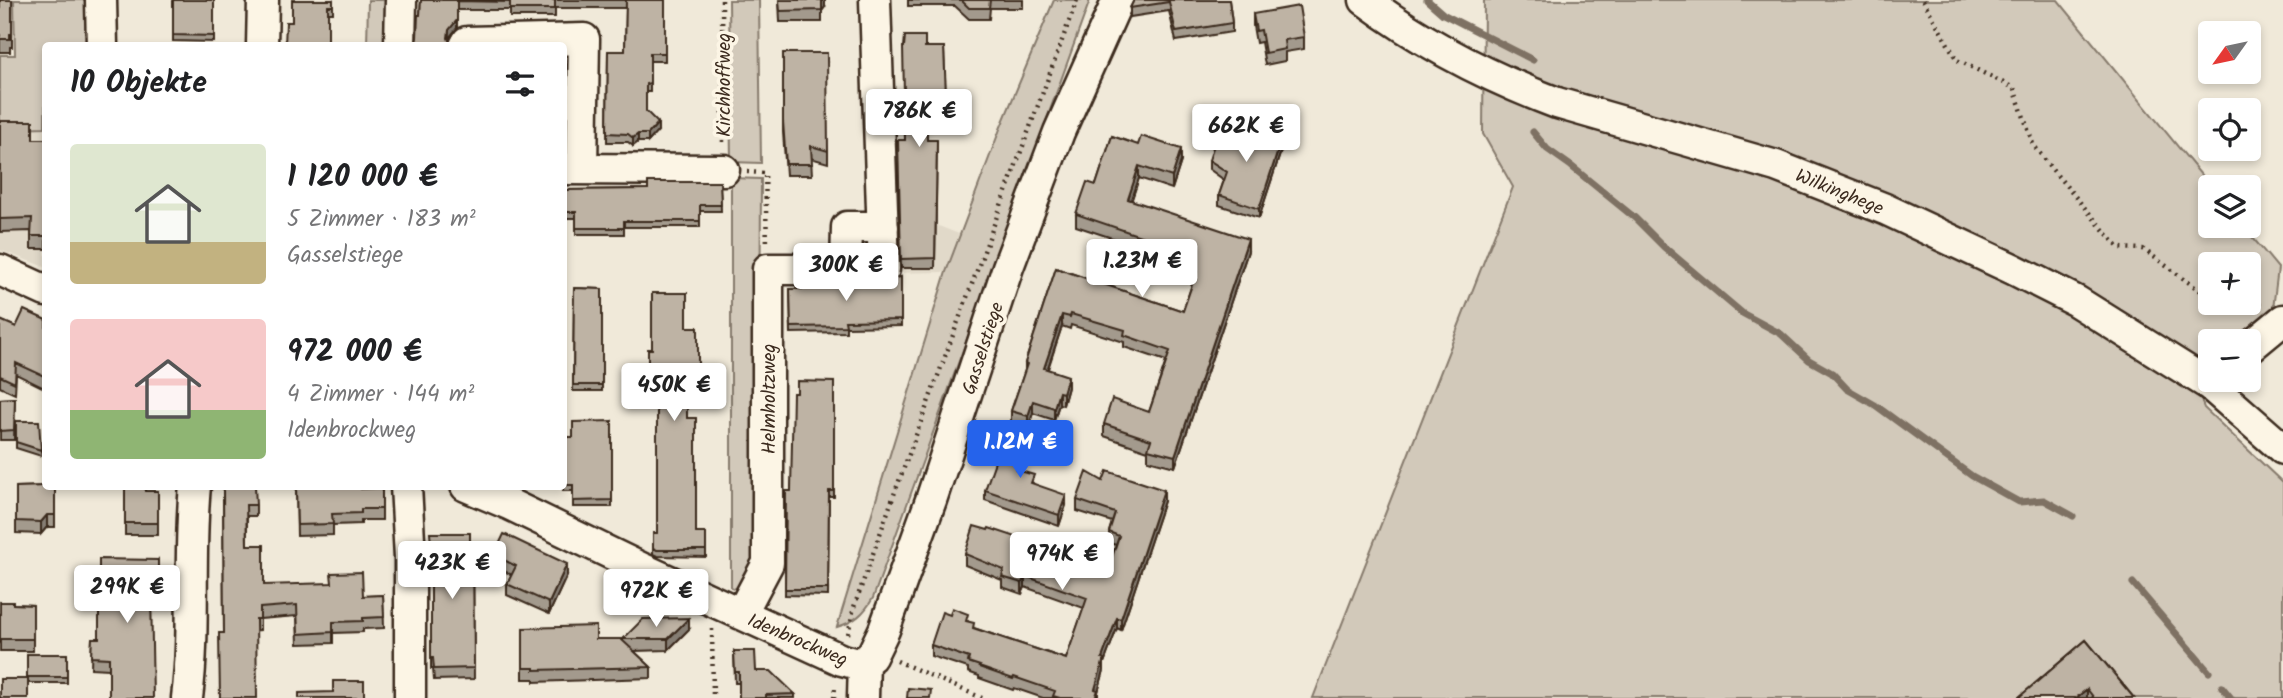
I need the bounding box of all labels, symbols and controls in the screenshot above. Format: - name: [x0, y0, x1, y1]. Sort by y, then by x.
- north arrow: [2198, 21, 2261, 84]
- map controls: [2198, 21, 2261, 392]
- street label: Kirchhoffweg: [710, 33, 740, 137]
- text: 10 Objekte: [70, 60, 207, 108]
- icon: filters: [501, 65, 539, 103]
- pin: 786K €: [862, 90, 976, 149]
- text: 786K €: [882, 94, 956, 130]
- button: locate: [2198, 98, 2261, 161]
- pin: 662K €: [1189, 104, 1303, 164]
- text: 662K €: [1208, 109, 1284, 145]
- text: 1 120 000 €: [287, 154, 438, 202]
- street label: Wilkinghege: [1791, 162, 1888, 224]
- icon: home: [126, 172, 210, 256]
- button: layers: [2198, 175, 2261, 238]
- text: 5 Zimmer · 183 m²: [287, 202, 476, 238]
- text: Gasselstiege: [287, 238, 403, 274]
- pin: 1.23M €: [1077, 240, 1207, 299]
- pin: 300K €: [789, 244, 903, 303]
- text: 1.23M €: [1102, 244, 1182, 280]
- text: 300K €: [809, 248, 883, 284]
- button: +: [2198, 252, 2261, 315]
- street label: Gasselstiege: [955, 298, 1013, 399]
- text: 972 000 €: [287, 329, 422, 377]
- button: −: [2198, 329, 2261, 392]
- street label: Helmholtzweg: [755, 344, 785, 454]
- icon: home: [126, 347, 210, 431]
- pin: 450K €: [617, 364, 731, 423]
- text: 450K €: [637, 368, 711, 404]
- text: 4 Zimmer · 144 m²: [287, 377, 474, 413]
- text: Idenbrockweg: [287, 413, 416, 449]
- pin: 1.12M €: [955, 420, 1085, 480]
- text: 1.12M €: [983, 425, 1057, 461]
- pin: 974K €: [1005, 532, 1119, 592]
- text: 974K €: [1026, 537, 1098, 573]
- pin: 423K €: [395, 542, 509, 601]
- text: 423K €: [414, 546, 490, 582]
- pin: 299K €: [70, 566, 184, 625]
- text: 299K €: [90, 570, 164, 606]
- pin: 972K €: [599, 570, 713, 629]
- text: 972K €: [619, 574, 693, 610]
- street label: Idenbrockweg: [742, 606, 852, 675]

